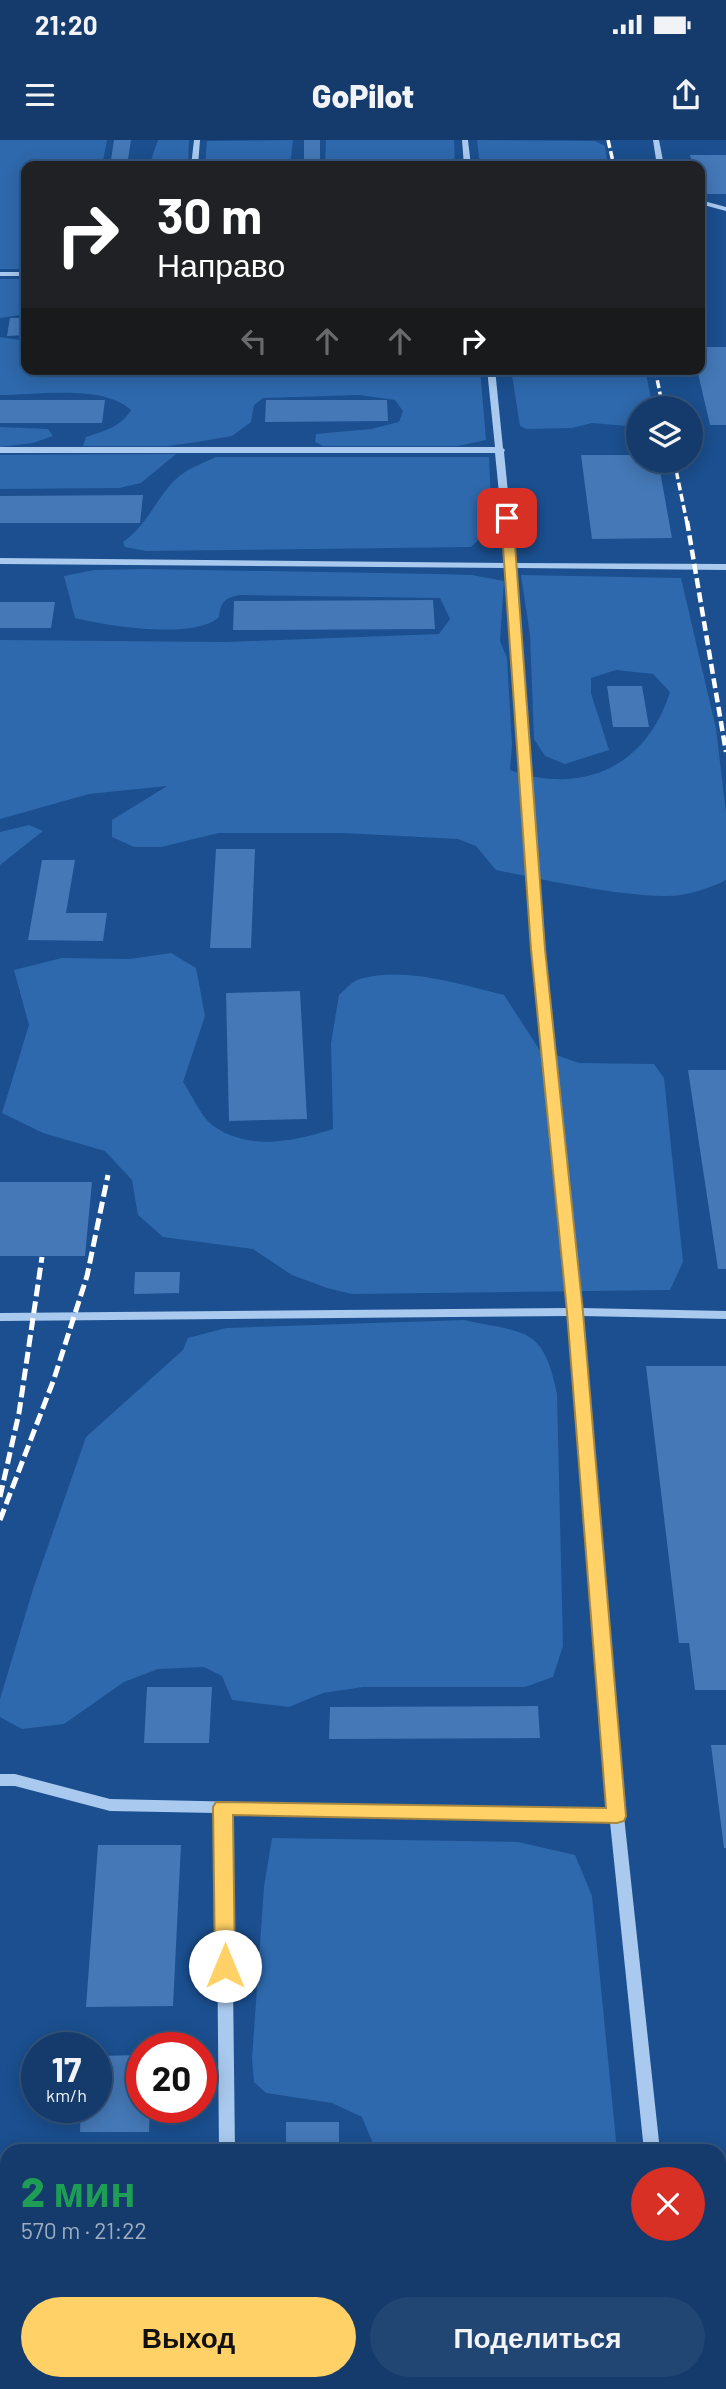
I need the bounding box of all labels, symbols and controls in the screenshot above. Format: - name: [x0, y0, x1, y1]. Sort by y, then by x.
- text: 21:20: [35, 9, 97, 40]
- icon: menu: [21, 76, 59, 114]
- text: GoPilot: [312, 76, 414, 114]
- icon: share: [667, 76, 705, 114]
- text: 30 m: [157, 185, 262, 244]
- icon: right: [42, 189, 133, 280]
- text: Направо: [157, 245, 285, 283]
- icon: left: [235, 322, 273, 360]
- icon: ahead: [308, 322, 346, 360]
- icon: ahead: [381, 322, 419, 360]
- icon: right: [454, 322, 492, 360]
- map controls: [626, 396, 703, 473]
- button: layers: [626, 396, 703, 473]
- pin: [477, 488, 537, 548]
- icon: arrive: [488, 499, 526, 537]
- position arrow: [188, 1929, 262, 2003]
- speed limit sign: 20: [126, 2032, 217, 2123]
- text: 17: [52, 2047, 81, 2089]
- text: km/h: [46, 2084, 87, 2106]
- text: 2 мин: [21, 2165, 136, 2215]
- button: close: [631, 2167, 705, 2241]
- text: 570 m · 21:22: [21, 2216, 147, 2244]
- button: Выход: [21, 2297, 356, 2377]
- button: Поделиться: [370, 2297, 705, 2377]

